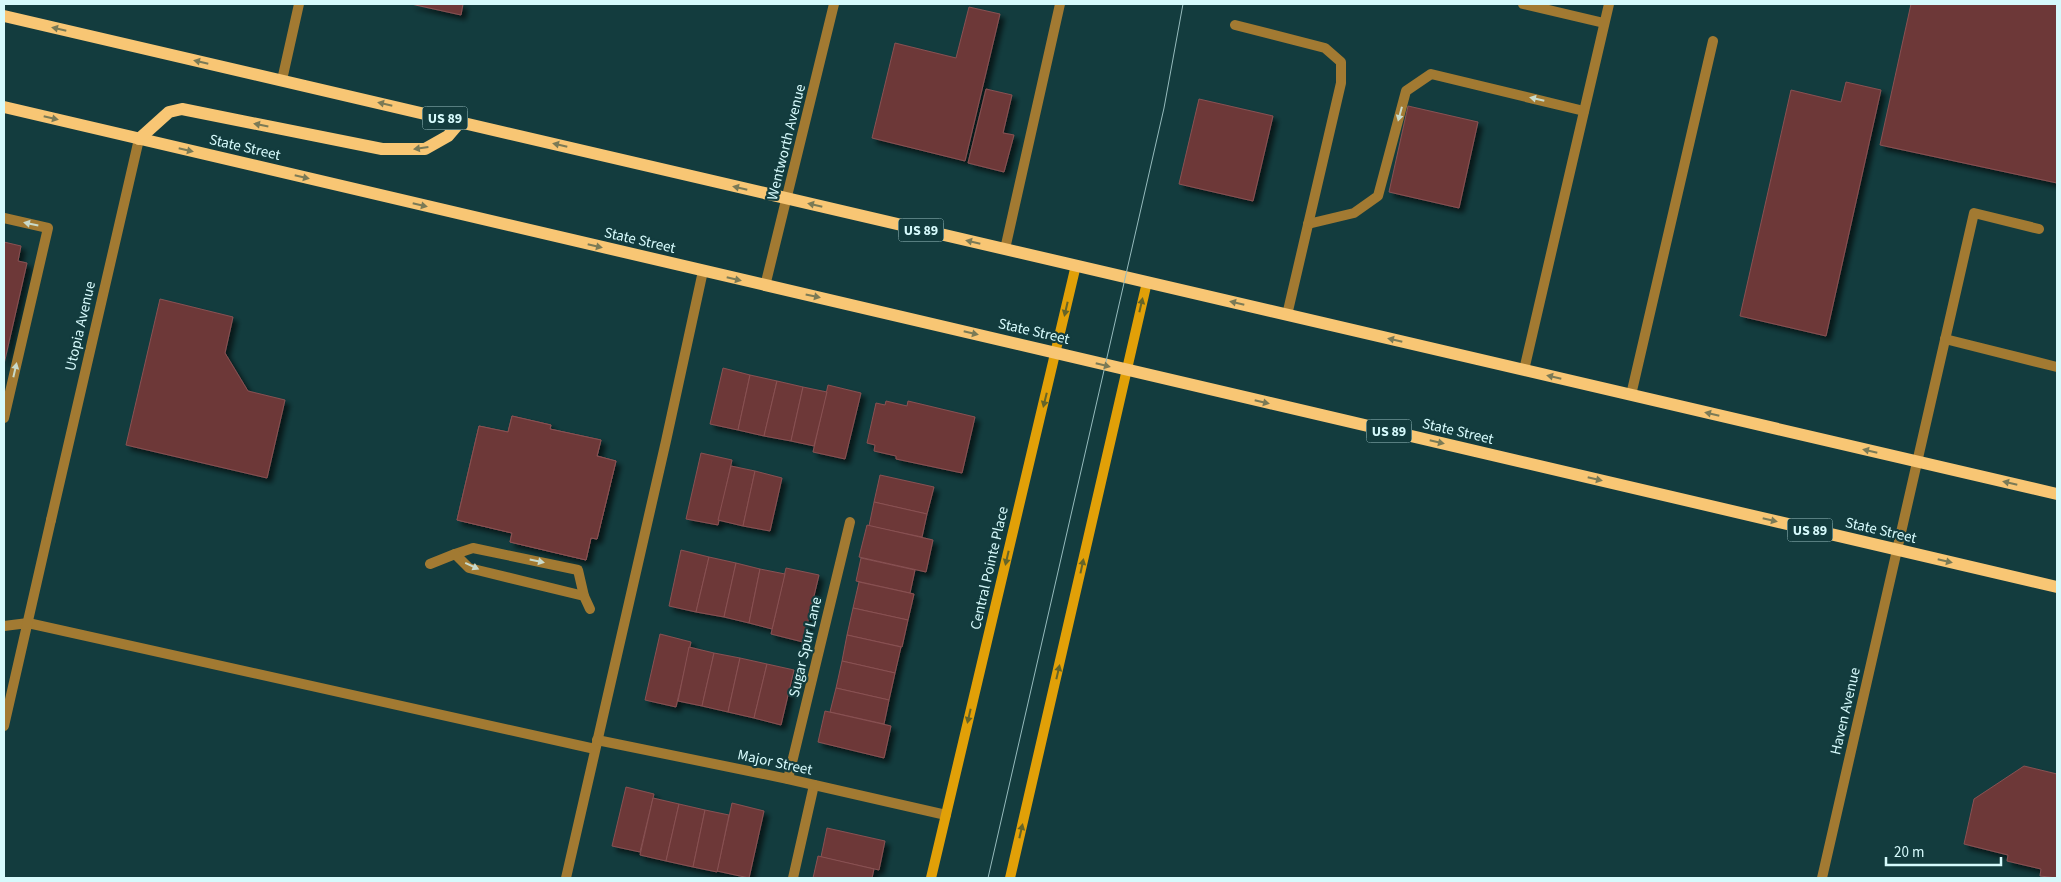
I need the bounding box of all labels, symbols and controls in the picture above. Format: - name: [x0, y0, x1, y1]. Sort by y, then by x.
- one-way arrow: [51, 25, 66, 33]
- one-way arrow: [193, 58, 208, 66]
- street label: Wentworth Avenue: [762, 82, 811, 202]
- one-way arrow: [1529, 95, 1544, 103]
- one-way arrow: [377, 100, 392, 108]
- road number: US 89: [422, 106, 468, 130]
- one-way arrow: [1395, 106, 1403, 121]
- one-way arrow: [44, 114, 59, 122]
- one-way arrow: [254, 121, 269, 129]
- street label: State Street: [207, 129, 283, 166]
- one-way arrow: [552, 141, 567, 149]
- one-way arrow: [413, 144, 429, 152]
- one-way arrow: [179, 146, 194, 154]
- one-way arrow: [294, 173, 309, 181]
- one-way arrow: [733, 184, 748, 192]
- one-way arrow: [412, 201, 427, 209]
- one-way arrow: [807, 201, 822, 209]
- road number: US 89: [898, 218, 944, 242]
- one-way arrow: [24, 220, 39, 228]
- street label: State Street: [602, 222, 678, 259]
- one-way arrow: [966, 238, 981, 246]
- one-way arrow: [588, 242, 603, 250]
- one-way arrow: [727, 275, 742, 283]
- street label: Utopia Avenue: [60, 279, 101, 373]
- one-way arrow: [805, 292, 820, 300]
- one-way arrow: [1137, 298, 1145, 313]
- one-way arrow: [1229, 299, 1244, 307]
- one-way arrow: [1062, 302, 1070, 317]
- street label: State Street: [996, 313, 1072, 350]
- one-way arrow: [964, 329, 979, 337]
- one-way arrow: [1387, 336, 1402, 344]
- one-way arrow: [1096, 361, 1111, 369]
- one-way arrow: [11, 363, 19, 378]
- one-way arrow: [1546, 373, 1561, 381]
- one-way arrow: [1041, 393, 1049, 408]
- one-way arrow: [1254, 398, 1269, 406]
- one-way arrow: [1704, 410, 1719, 418]
- street label: State Street: [1420, 413, 1496, 450]
- road number: US 89: [1366, 420, 1412, 442]
- one-way arrow: [1430, 438, 1445, 446]
- one-way arrow: [1863, 447, 1878, 455]
- one-way arrow: [1588, 475, 1603, 483]
- one-way arrow: [2002, 479, 2017, 487]
- street label: Central Pointe Place: [965, 504, 1014, 632]
- street label: State Street: [1843, 512, 1919, 549]
- one-way arrow: [1763, 516, 1778, 524]
- road number: US 89: [1788, 518, 1832, 542]
- one-way arrow: [1003, 551, 1011, 566]
- one-way arrow: [529, 557, 544, 565]
- one-way arrow: [1937, 557, 1952, 565]
- one-way arrow: [1078, 558, 1086, 573]
- one-way arrow: [465, 562, 480, 571]
- street label: Sugar Spur Lane: [784, 595, 827, 699]
- one-way arrow: [1054, 665, 1062, 680]
- street label: Haven Avenue: [1825, 665, 1866, 757]
- one-way arrow: [965, 709, 973, 724]
- street label: Major Street: [735, 744, 814, 781]
- one-way arrow: [1017, 823, 1025, 838]
- scale bar: [1886, 834, 2001, 866]
- text: 20 m: [1894, 842, 1924, 863]

